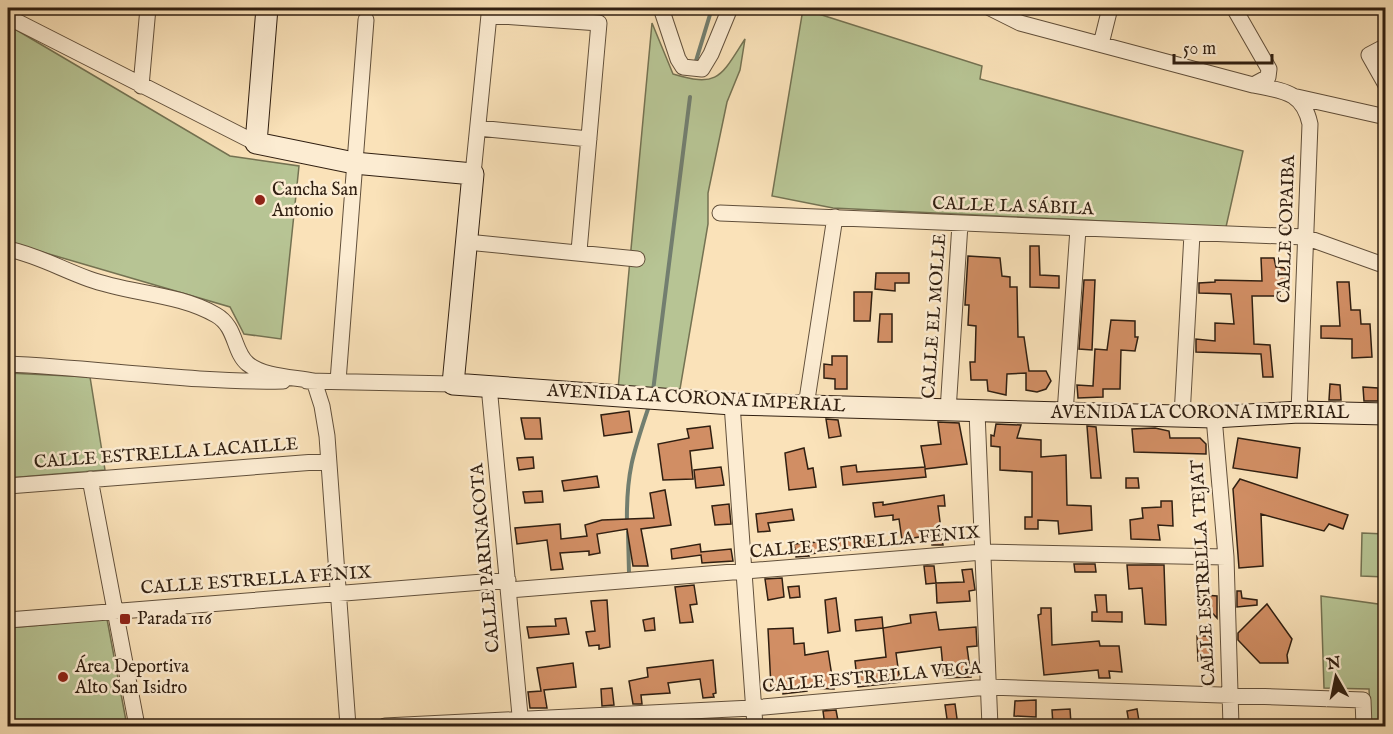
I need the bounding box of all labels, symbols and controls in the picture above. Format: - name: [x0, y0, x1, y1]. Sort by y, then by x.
- scale bar: [1174, 27, 1272, 65]
- text: 50 m: [1183, 38, 1216, 61]
- street label: CALLE COPAIBA: [1273, 154, 1301, 304]
- place label: Cancha San Antonio: [271, 179, 358, 223]
- street label: CALLE LA SÁBILA: [932, 191, 1095, 221]
- marker: Cancha San Antonio: [253, 193, 267, 207]
- street label: CALLE EL MOLLE: [918, 233, 952, 399]
- street label: AVENIDA LA CORONA IMPERIAL: [545, 380, 846, 418]
- street label: AVENIDA LA CORONA IMPERIAL: [1050, 402, 1350, 425]
- street label: CALLE ESTRELLA LACAILLE: [33, 433, 299, 475]
- street label: CALLE ESTRELLA TEJAT: [1187, 459, 1221, 687]
- street label: CALLE PARINACOTA: [466, 461, 506, 654]
- street label: CALLE ESTRELLA FÉNIX: [749, 519, 982, 565]
- street label: CALLE ESTRELLA FÉNIX: [140, 559, 373, 601]
- place label: Parada 116: [137, 608, 212, 631]
- marker: Parada 116: [118, 612, 132, 626]
- north arrow: [1306, 647, 1366, 707]
- text: N: [1325, 653, 1343, 675]
- place label: Área Deportiva Alto San Isidro: [74, 654, 189, 700]
- street label: CALLE ESTRELLA VEGA: [761, 657, 983, 699]
- marker: Área Deportiva Alto San Isidro: [56, 670, 70, 684]

